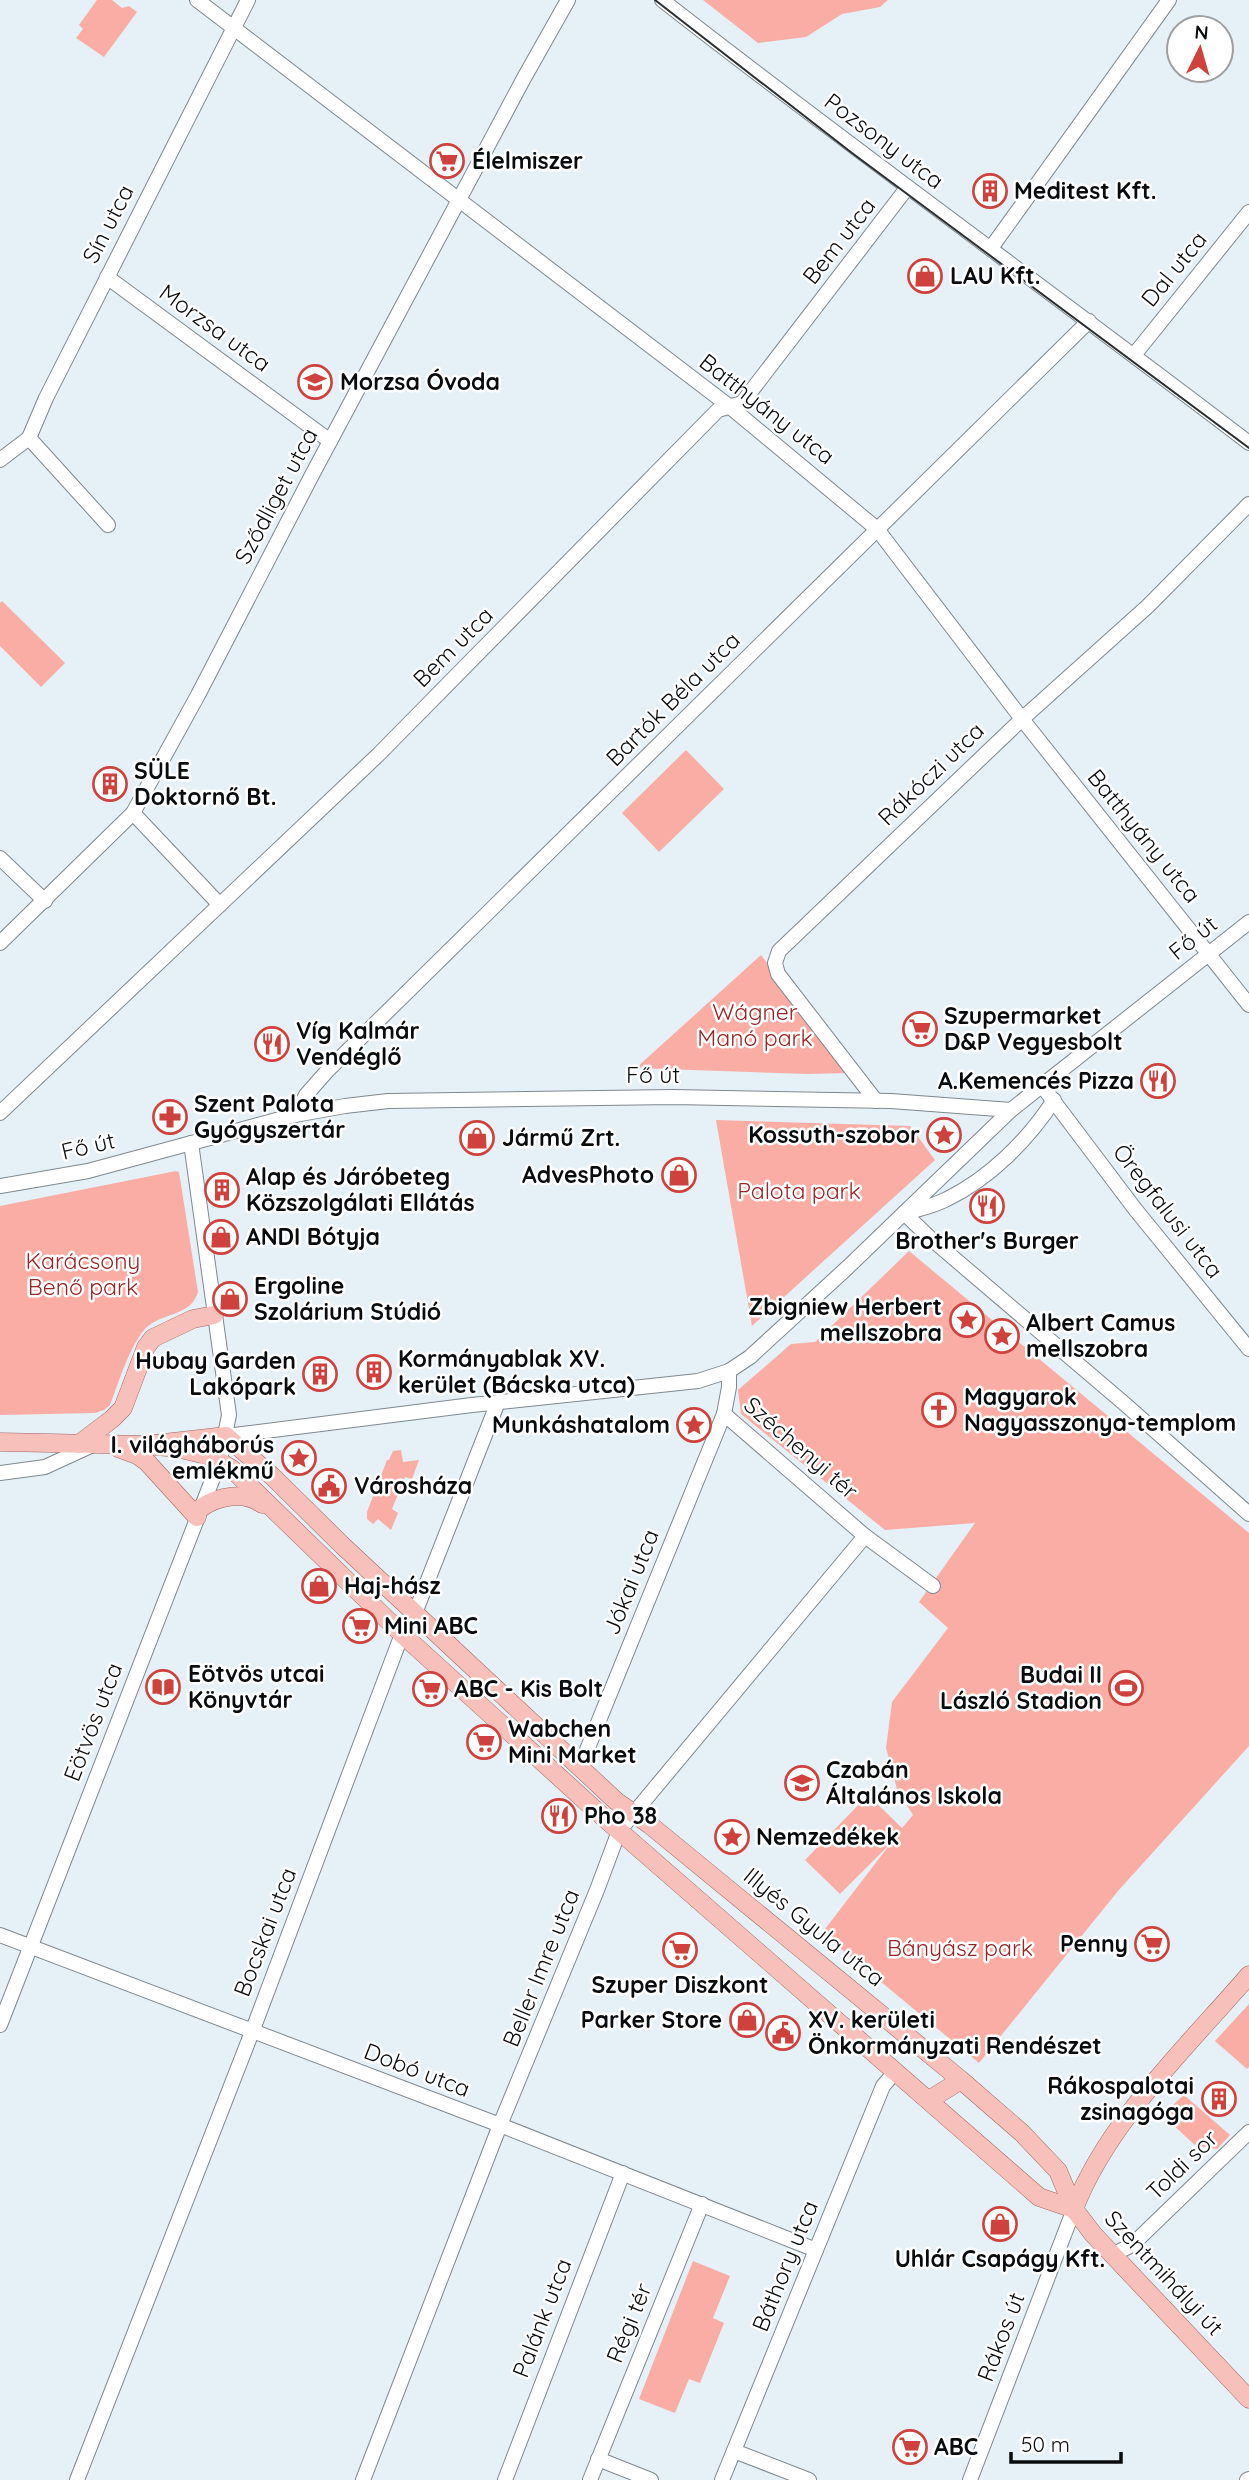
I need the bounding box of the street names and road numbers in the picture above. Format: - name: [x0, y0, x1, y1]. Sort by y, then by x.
- street label: Pozsony utca: [819, 86, 950, 195]
- street label: Sín utca: [76, 180, 140, 268]
- street label: Bem utca: [796, 192, 881, 290]
- street label: Dal utca: [1134, 225, 1213, 312]
- street label: Morzsa utca: [154, 277, 277, 378]
- street label: Batthyány utca: [694, 347, 841, 470]
- street label: Sződliget utca: [228, 423, 323, 569]
- street label: Bem utca: [406, 600, 499, 693]
- street label: Bartók Béla utca: [599, 625, 746, 772]
- street label: Rákóczi utca: [872, 716, 990, 831]
- street label: Batthyány utca: [1082, 763, 1207, 908]
- street label: Fő út: [1163, 909, 1223, 966]
- street label: Fő út: [626, 1060, 680, 1089]
- street label: Fő út: [58, 1125, 118, 1166]
- street label: Öregfalusi utca: [1107, 1138, 1230, 1284]
- street label: Széchenyi tér: [738, 1390, 864, 1505]
- street label: Jókai utca: [596, 1525, 665, 1639]
- street label: Eötvös utca: [57, 1659, 128, 1785]
- street label: Illyés Gyula utca: [738, 1861, 891, 1992]
- street label: Bocskai utca: [227, 1863, 302, 2000]
- street label: Beller Imre utca: [496, 1885, 585, 2051]
- street label: Dobó utca: [360, 2036, 474, 2103]
- street label: Toldi sor: [1140, 2123, 1224, 2206]
- street label: Báthory utca: [745, 2196, 824, 2335]
- street label: Szentmihályi út: [1099, 2204, 1230, 2341]
- street label: Palánk utca: [506, 2254, 578, 2381]
- street label: Régi tér: [599, 2279, 658, 2367]
- street label: Rákos út: [970, 2288, 1031, 2385]

